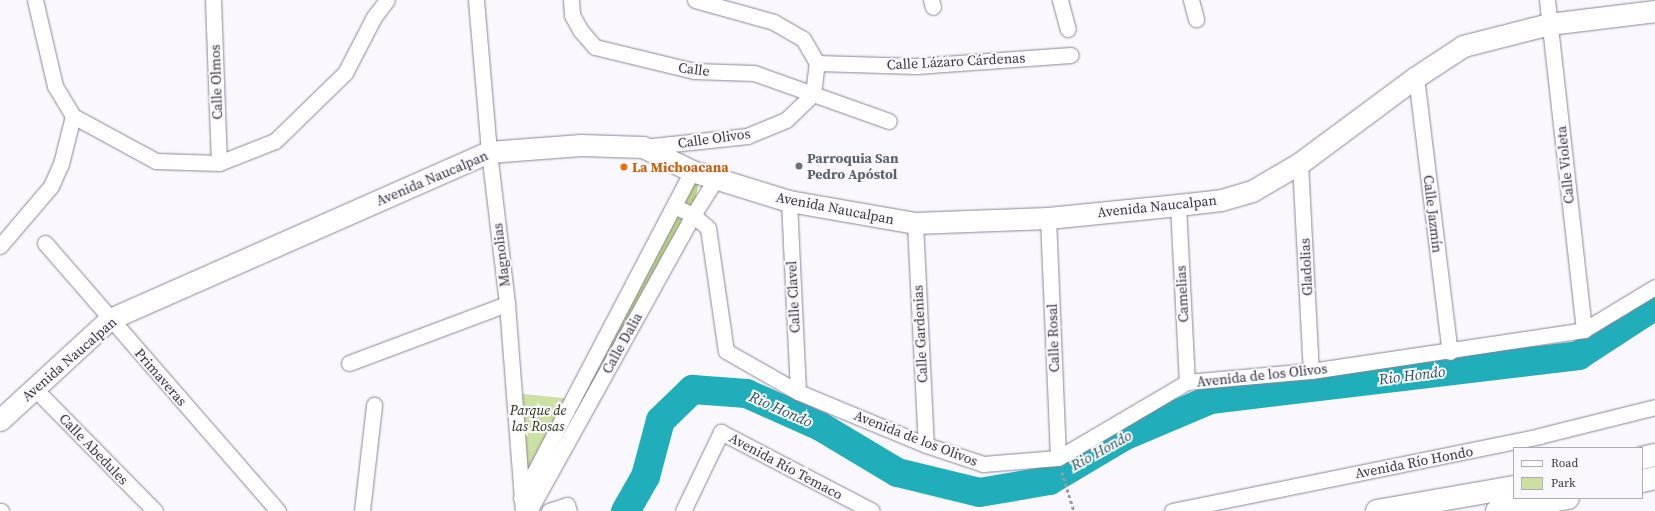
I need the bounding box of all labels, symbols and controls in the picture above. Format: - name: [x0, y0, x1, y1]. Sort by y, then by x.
- street label: Calle Olmos: [206, 44, 226, 120]
- street label: Calle Lázaro Cárdenas: [886, 49, 1026, 73]
- street label: Calle: [677, 59, 711, 79]
- street label: Calle Olivos: [677, 125, 751, 151]
- street label: Calle Violeta: [1553, 125, 1577, 205]
- street label: Avenida Naucalpan: [373, 147, 491, 209]
- place label: Parroquia San Pedro Apóstol: [807, 150, 899, 182]
- place label: La Michoacana: [632, 159, 729, 175]
- marker: Parroquia San Pedro Apóstol: [794, 161, 804, 171]
- marker: La Michoacana: [619, 162, 629, 172]
- street label: Calle Jazmín: [1420, 174, 1446, 254]
- street label: Avenida Naucalpan: [774, 188, 896, 228]
- street label: Avenida Naucalpan: [1096, 191, 1218, 221]
- street label: Magnolias: [489, 222, 513, 288]
- street label: Gladolias: [1296, 238, 1316, 296]
- street label: Calle Clavel: [783, 260, 803, 334]
- street label: Camelias: [1172, 265, 1192, 323]
- street label: Calle Gardenias: [909, 285, 931, 383]
- street label: Calle Rosal: [1043, 303, 1063, 373]
- street label: Calle Dalia: [598, 310, 646, 376]
- street label: Avenida Naucalpan: [18, 313, 120, 405]
- street label: Primaveras: [132, 345, 190, 409]
- street label: Avenida de los Olivos: [1196, 360, 1328, 390]
- water label: Rio Hondo: [1378, 362, 1446, 388]
- water label: Rio Hondo: [747, 387, 815, 431]
- park label: Parque de las Rosas: [510, 402, 566, 434]
- street label: Avenida de los Olivos: [852, 407, 980, 469]
- street label: Calle Abedules: [56, 410, 132, 488]
- water label: Rio Hondo: [1067, 426, 1135, 474]
- street label: Avenida Río Temaco: [726, 429, 846, 503]
- street label: Avenida Río Hondo: [1353, 442, 1475, 482]
- legend: [1513, 447, 1643, 499]
- text: Road: [1551, 455, 1578, 471]
- text: Park: [1551, 475, 1576, 491]

